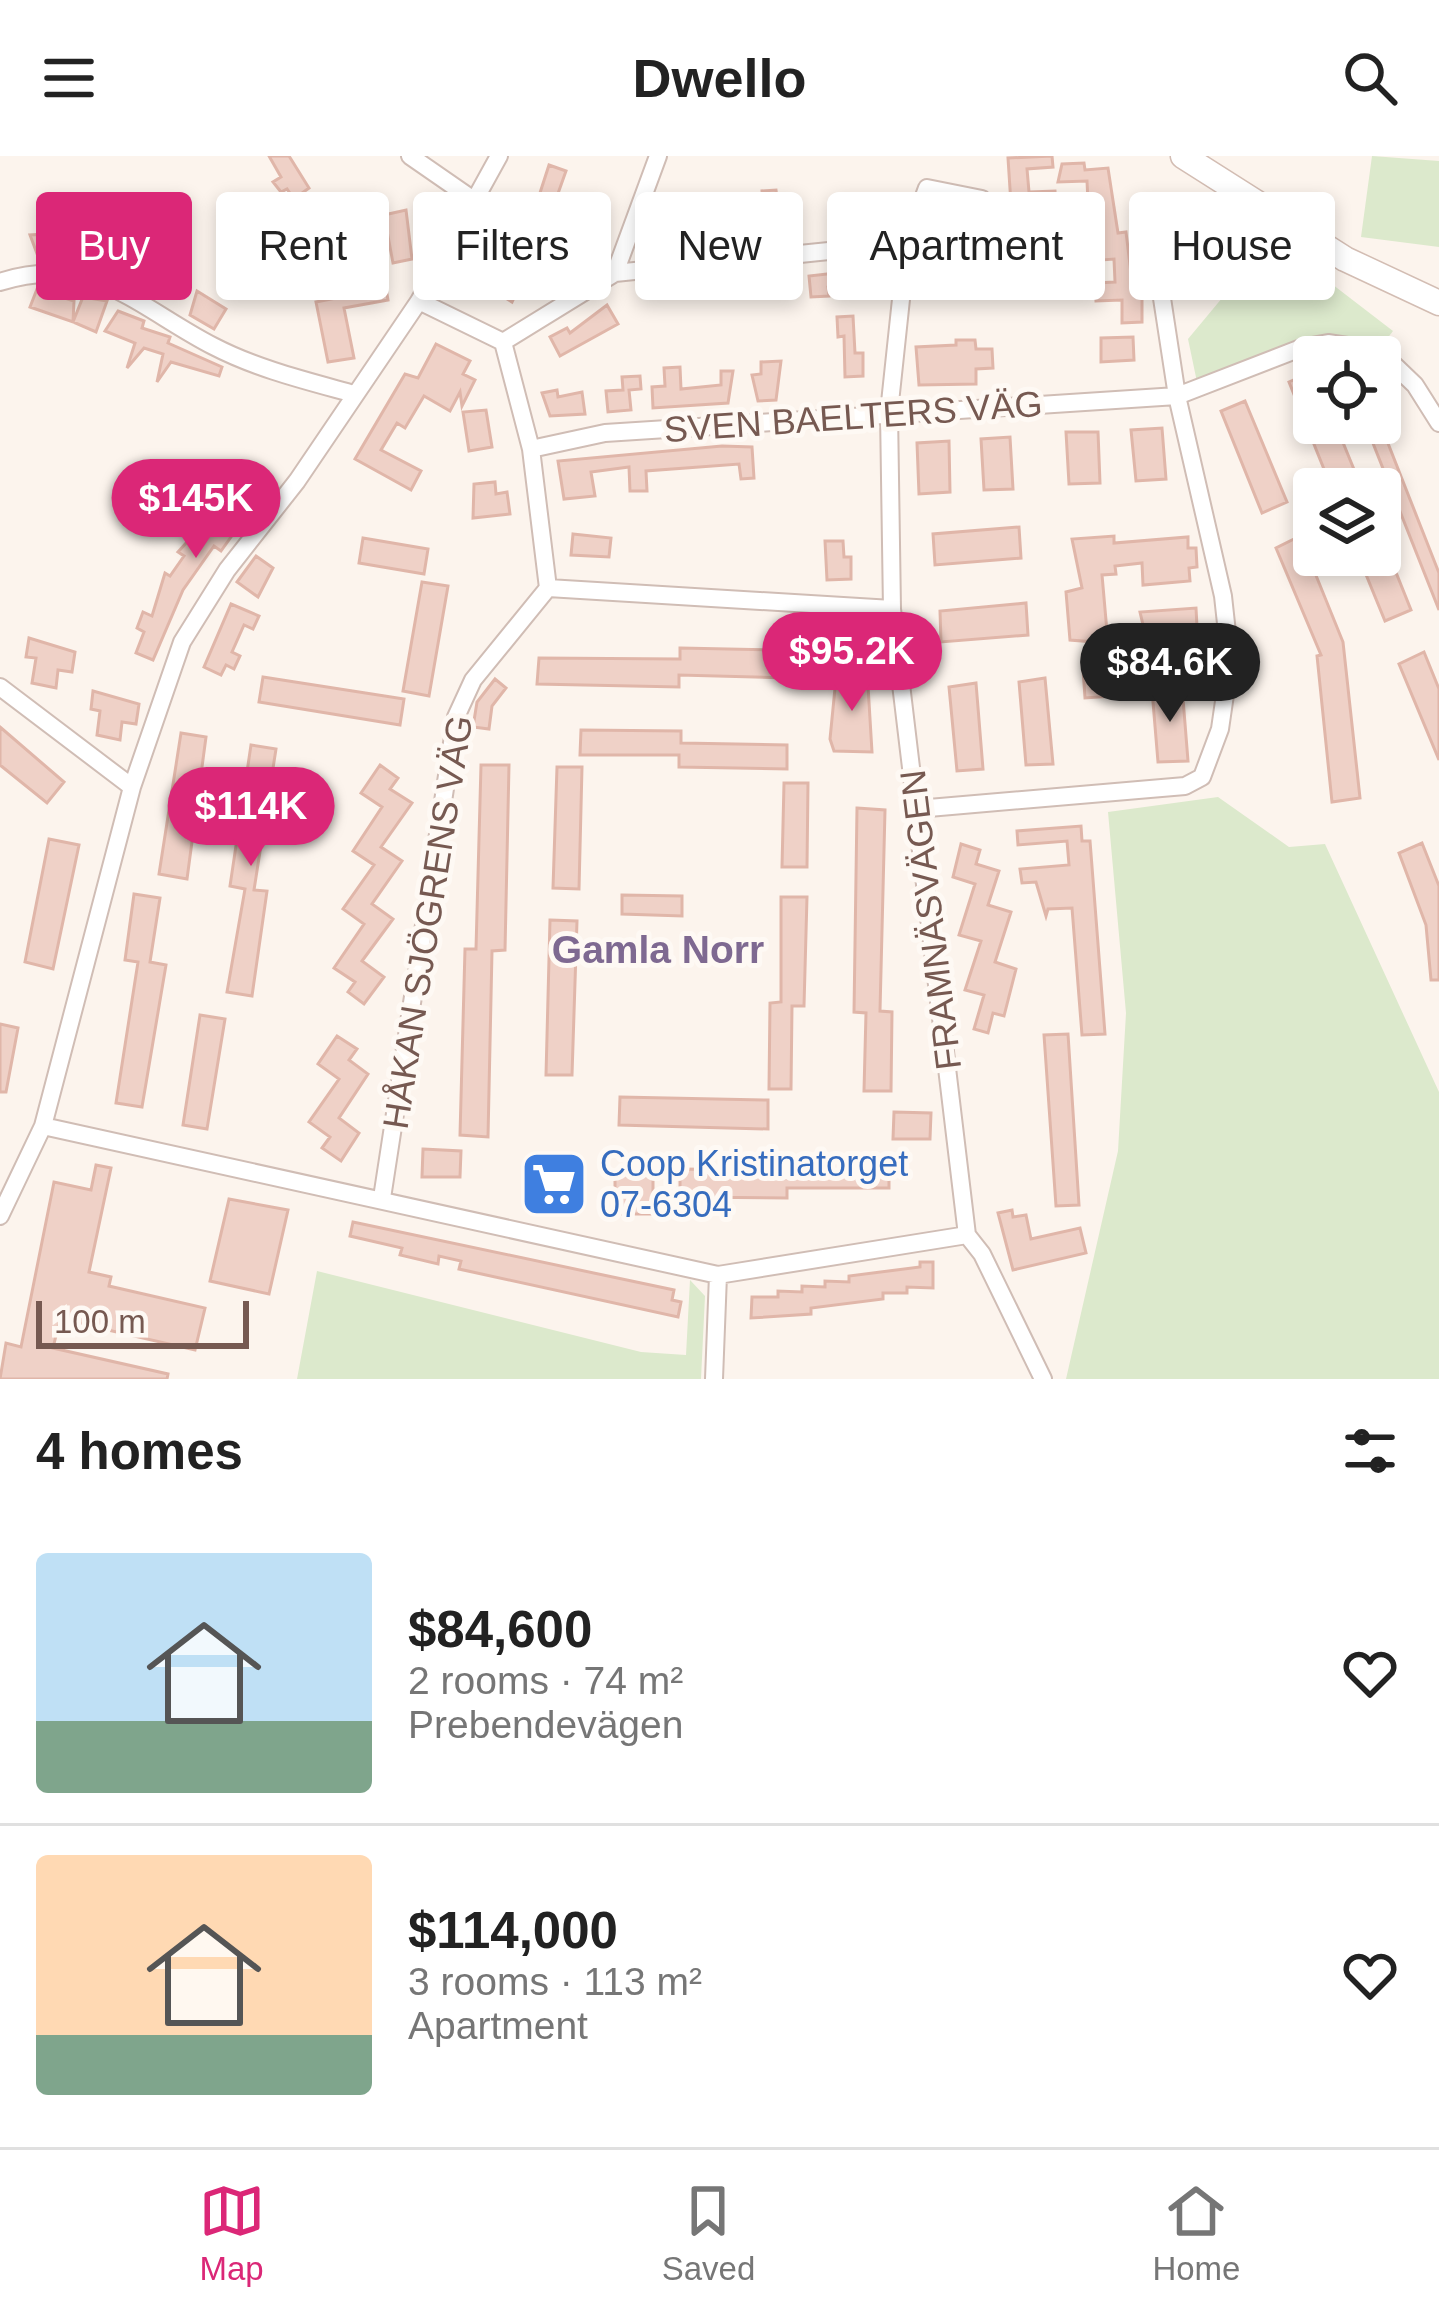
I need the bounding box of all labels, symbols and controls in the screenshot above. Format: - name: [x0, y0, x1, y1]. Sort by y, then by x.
- icon: menu: [36, 45, 102, 111]
- icon: search: [1337, 45, 1403, 111]
- text: Dwello: [632, 48, 807, 108]
- chip: Buy: [36, 192, 192, 300]
- chip: Rent: [216, 192, 389, 300]
- chip: Filters: [413, 192, 611, 300]
- chip: New: [635, 192, 803, 300]
- chip: Apartment: [827, 192, 1105, 300]
- chip: House: [1129, 192, 1335, 300]
- map controls: [1293, 336, 1401, 576]
- button: locate: [1293, 336, 1401, 444]
- street label: SVEN BAELTERS VÄG: [662, 383, 1044, 450]
- pin: $145K: [112, 459, 280, 561]
- button: layers: [1293, 468, 1401, 576]
- text: $145K: [139, 476, 253, 519]
- pin: $95.2K: [754, 612, 950, 714]
- pin: $84.6K: [1072, 623, 1268, 725]
- text: $95.2K: [789, 629, 915, 672]
- text: $84.6K: [1107, 640, 1233, 683]
- street label: HÅKAN SJÖGRENS VÄG: [375, 712, 480, 1132]
- pin: $114K: [167, 767, 335, 869]
- street label: FRAMNÄSVÄGEN: [892, 768, 969, 1072]
- text: $114K: [195, 784, 307, 827]
- district label: Gamla Norr: [552, 928, 764, 971]
- place label: Coop Kristinatorget 07-6304: [600, 1143, 908, 1225]
- supermarket icon: Coop Kristinatorget 07-6304: [519, 1149, 589, 1219]
- scale bar: [36, 1295, 249, 1348]
- text: 100 m: [54, 1303, 146, 1340]
- icon: filters: [1337, 1418, 1403, 1484]
- text: 4 homes: [36, 1423, 243, 1480]
- icon: home: [132, 1601, 276, 1745]
- text: $84,600: [408, 1601, 592, 1658]
- icon: heart: [1337, 1640, 1403, 1706]
- text: 2 rooms · 74 m²: [408, 1659, 683, 1702]
- text: Prebendevägen: [408, 1703, 683, 1746]
- text: $114,000: [408, 1902, 618, 1959]
- icon: home: [132, 1903, 276, 2047]
- icon: heart: [1337, 1942, 1403, 2008]
- text: 3 rooms · 113 m²: [408, 1960, 702, 2003]
- text: Apartment: [408, 2004, 588, 2047]
- tab: Map: [199, 2178, 265, 2288]
- tab: Saved: [662, 2178, 755, 2288]
- tab: Home: [1152, 2178, 1240, 2288]

